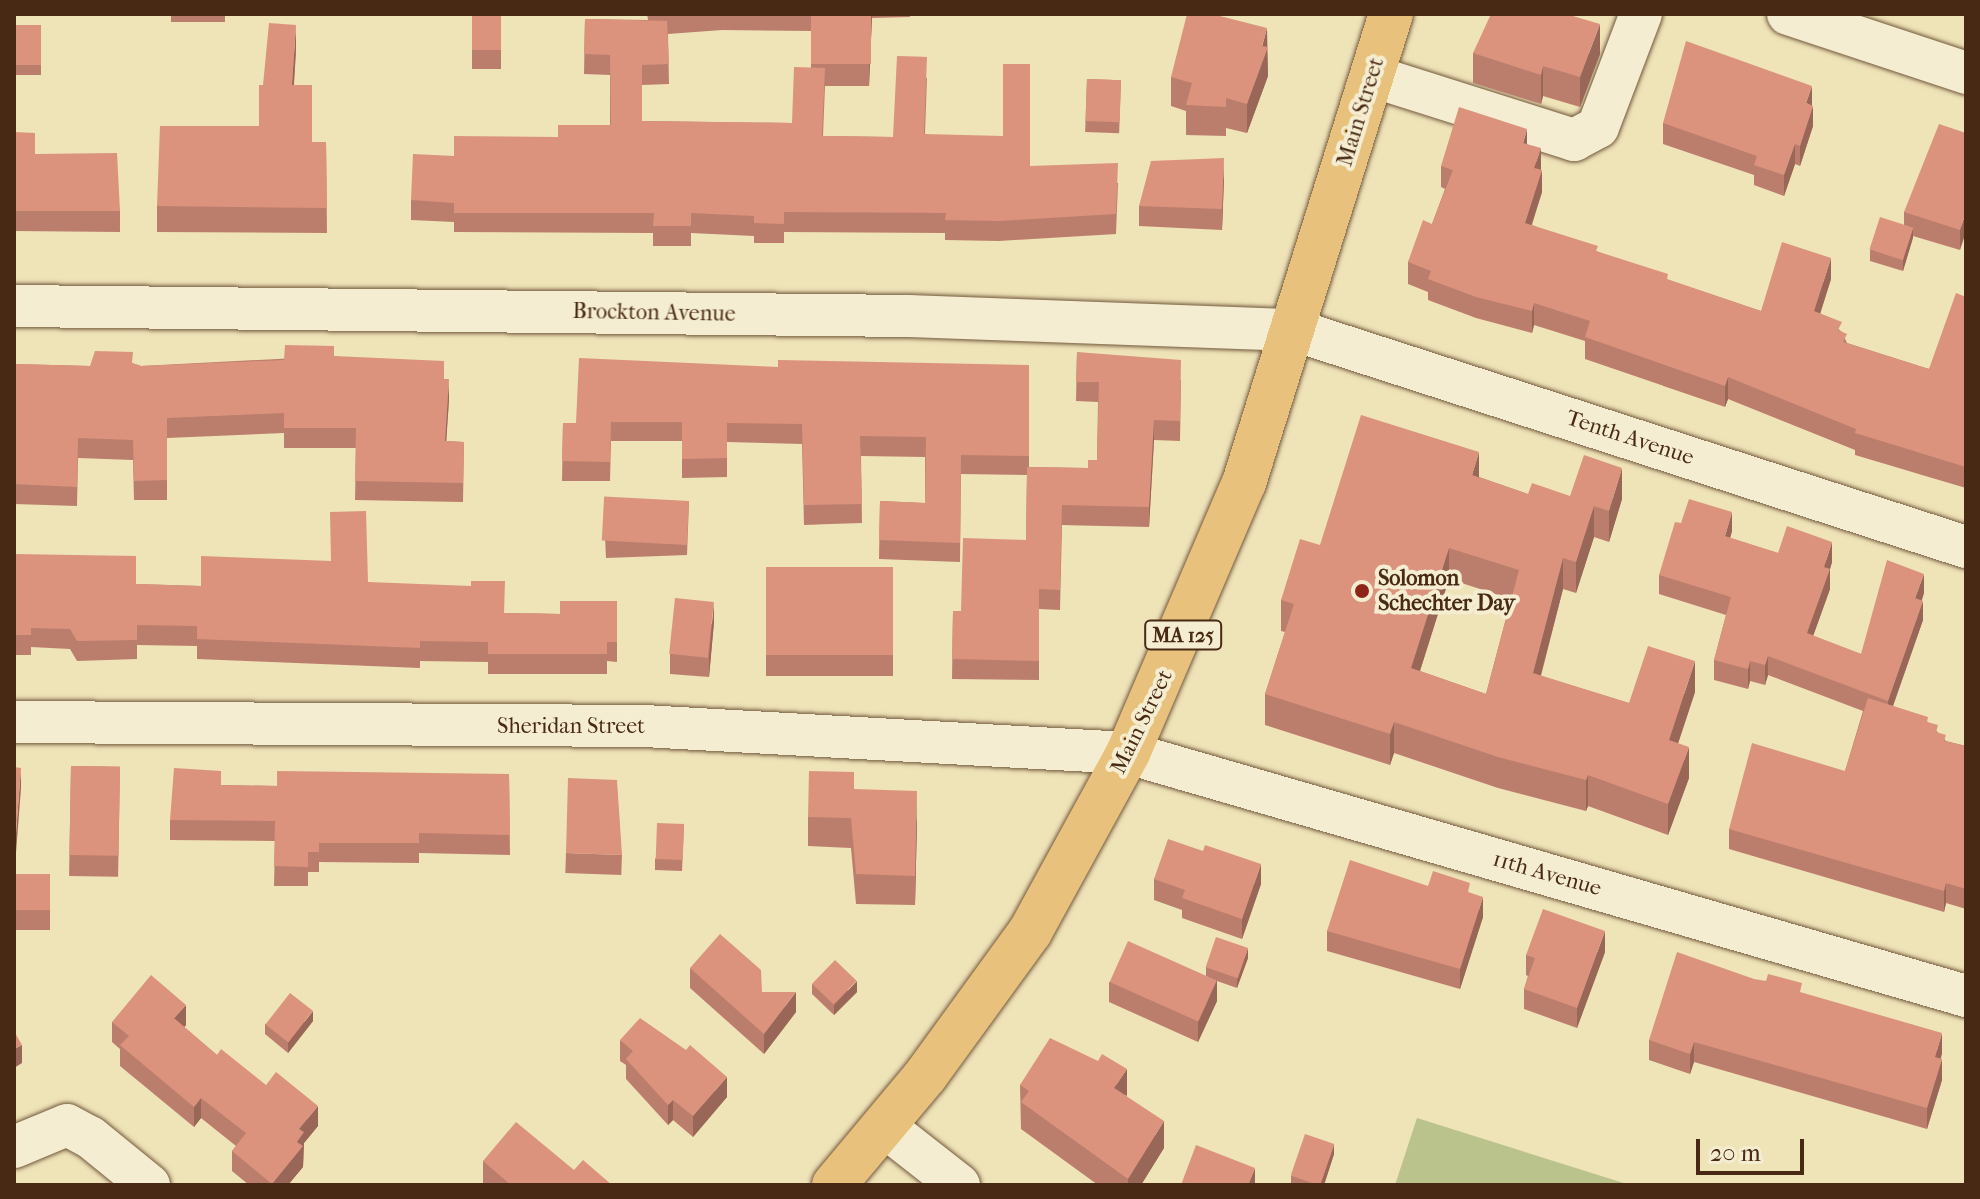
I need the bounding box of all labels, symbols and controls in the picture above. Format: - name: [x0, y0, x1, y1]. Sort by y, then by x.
- street label: Main Street: [1332, 54, 1390, 170]
- street label: Brockton Avenue: [572, 298, 736, 328]
- street label: Tenth Avenue: [1563, 405, 1697, 471]
- place label: Solomon Schechter Day: [1378, 565, 1515, 616]
- marker: Solomon Schechter Day: [1353, 582, 1371, 600]
- road number: MA 125: [1143, 619, 1223, 651]
- street label: Main Street: [1106, 666, 1178, 778]
- street label: Sheridan Street: [497, 714, 645, 740]
- street label: 11th Avenue: [1490, 846, 1604, 902]
- scale bar: [1700, 1123, 1808, 1173]
- text: 20 m: [1710, 1139, 1761, 1167]

